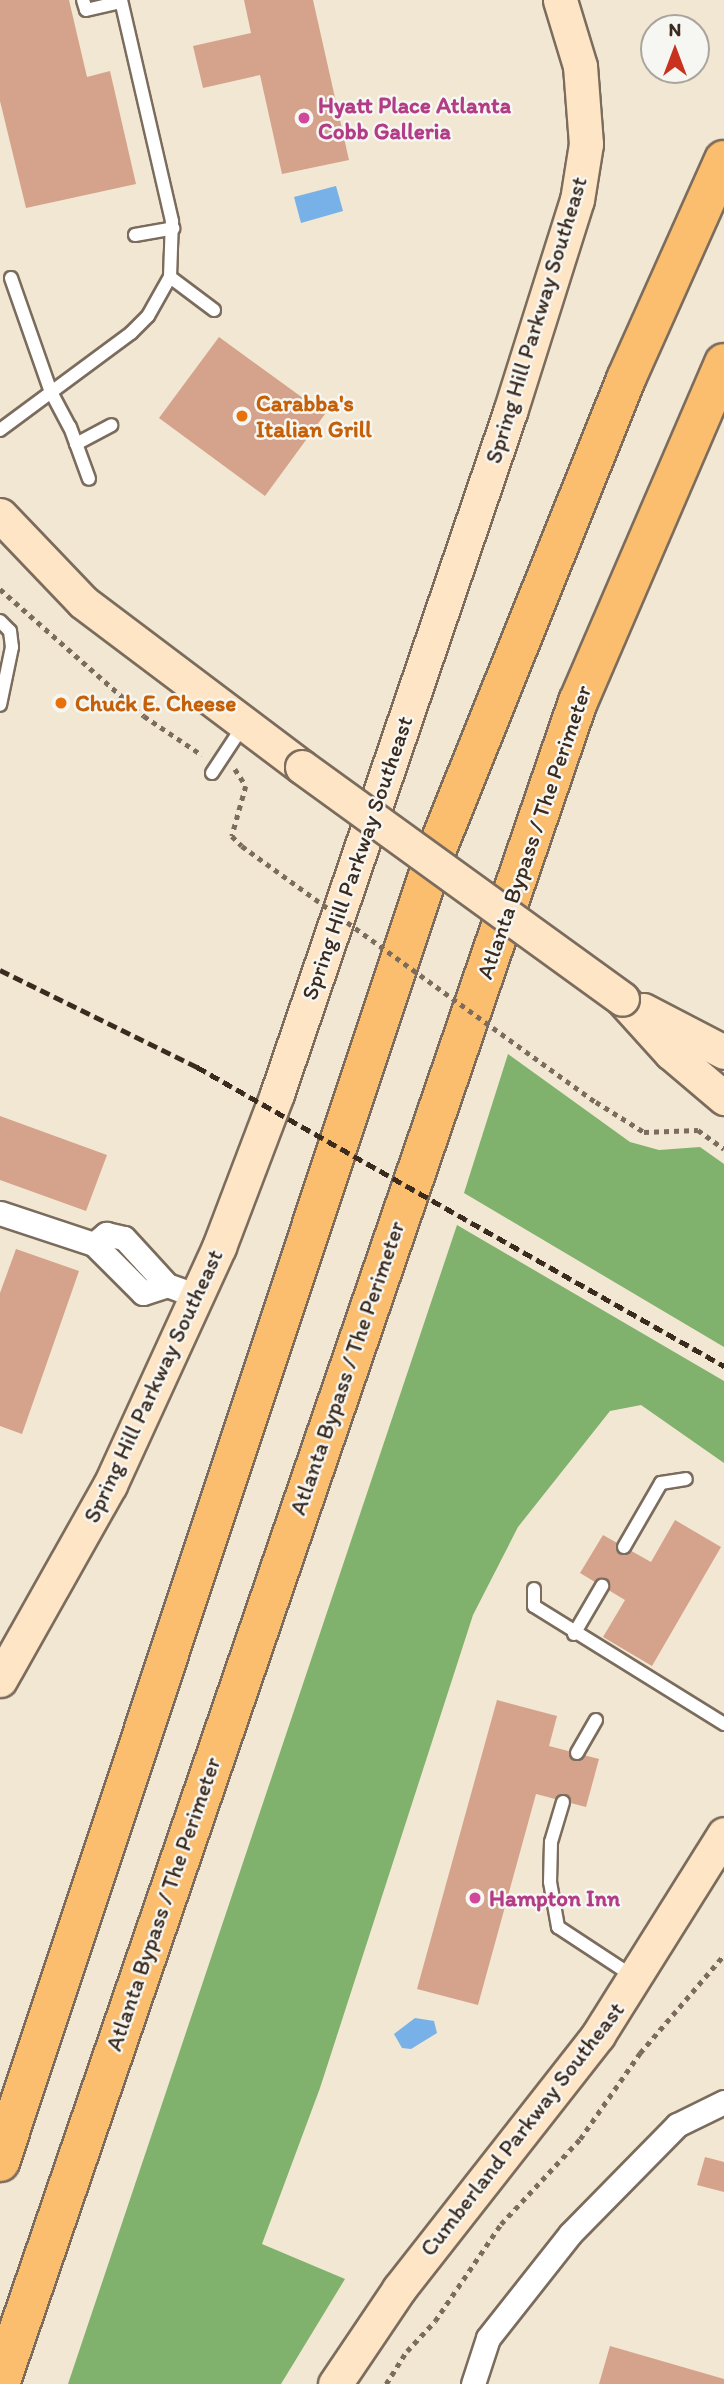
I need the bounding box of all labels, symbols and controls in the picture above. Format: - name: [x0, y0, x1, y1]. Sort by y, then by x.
- north arrow: [640, 14, 710, 84]
- text: N: [669, 18, 681, 41]
- place label: Hyatt Place Atlanta Cobb Galleria: [318, 91, 511, 145]
- marker: Hyatt Place Atlanta Cobb Galleria: [296, 110, 312, 126]
- street label: Spring Hill Parkway Southeast: [479, 174, 593, 466]
- place label: Carabba's Italian Grill: [256, 389, 372, 443]
- marker: Carabba's Italian Grill: [234, 408, 250, 424]
- street label: Atlanta Bypass / The Perimeter: [471, 682, 597, 982]
- place label: Chuck E. Cheese: [75, 689, 236, 717]
- marker: Chuck E. Cheese: [53, 695, 69, 711]
- street label: Spring Hill Parkway Southeast: [296, 713, 418, 1003]
- street label: Atlanta Bypass / The Perimeter: [284, 1218, 410, 1518]
- street label: Spring Hill Parkway Southeast: [78, 1245, 228, 1527]
- street label: Atlanta Bypass / The Perimeter: [100, 1754, 226, 2054]
- place label: Hampton Inn: [489, 1884, 620, 1912]
- marker: Hampton Inn: [467, 1890, 483, 1906]
- street label: Cumberland Parkway Southeast: [414, 1996, 630, 2262]

